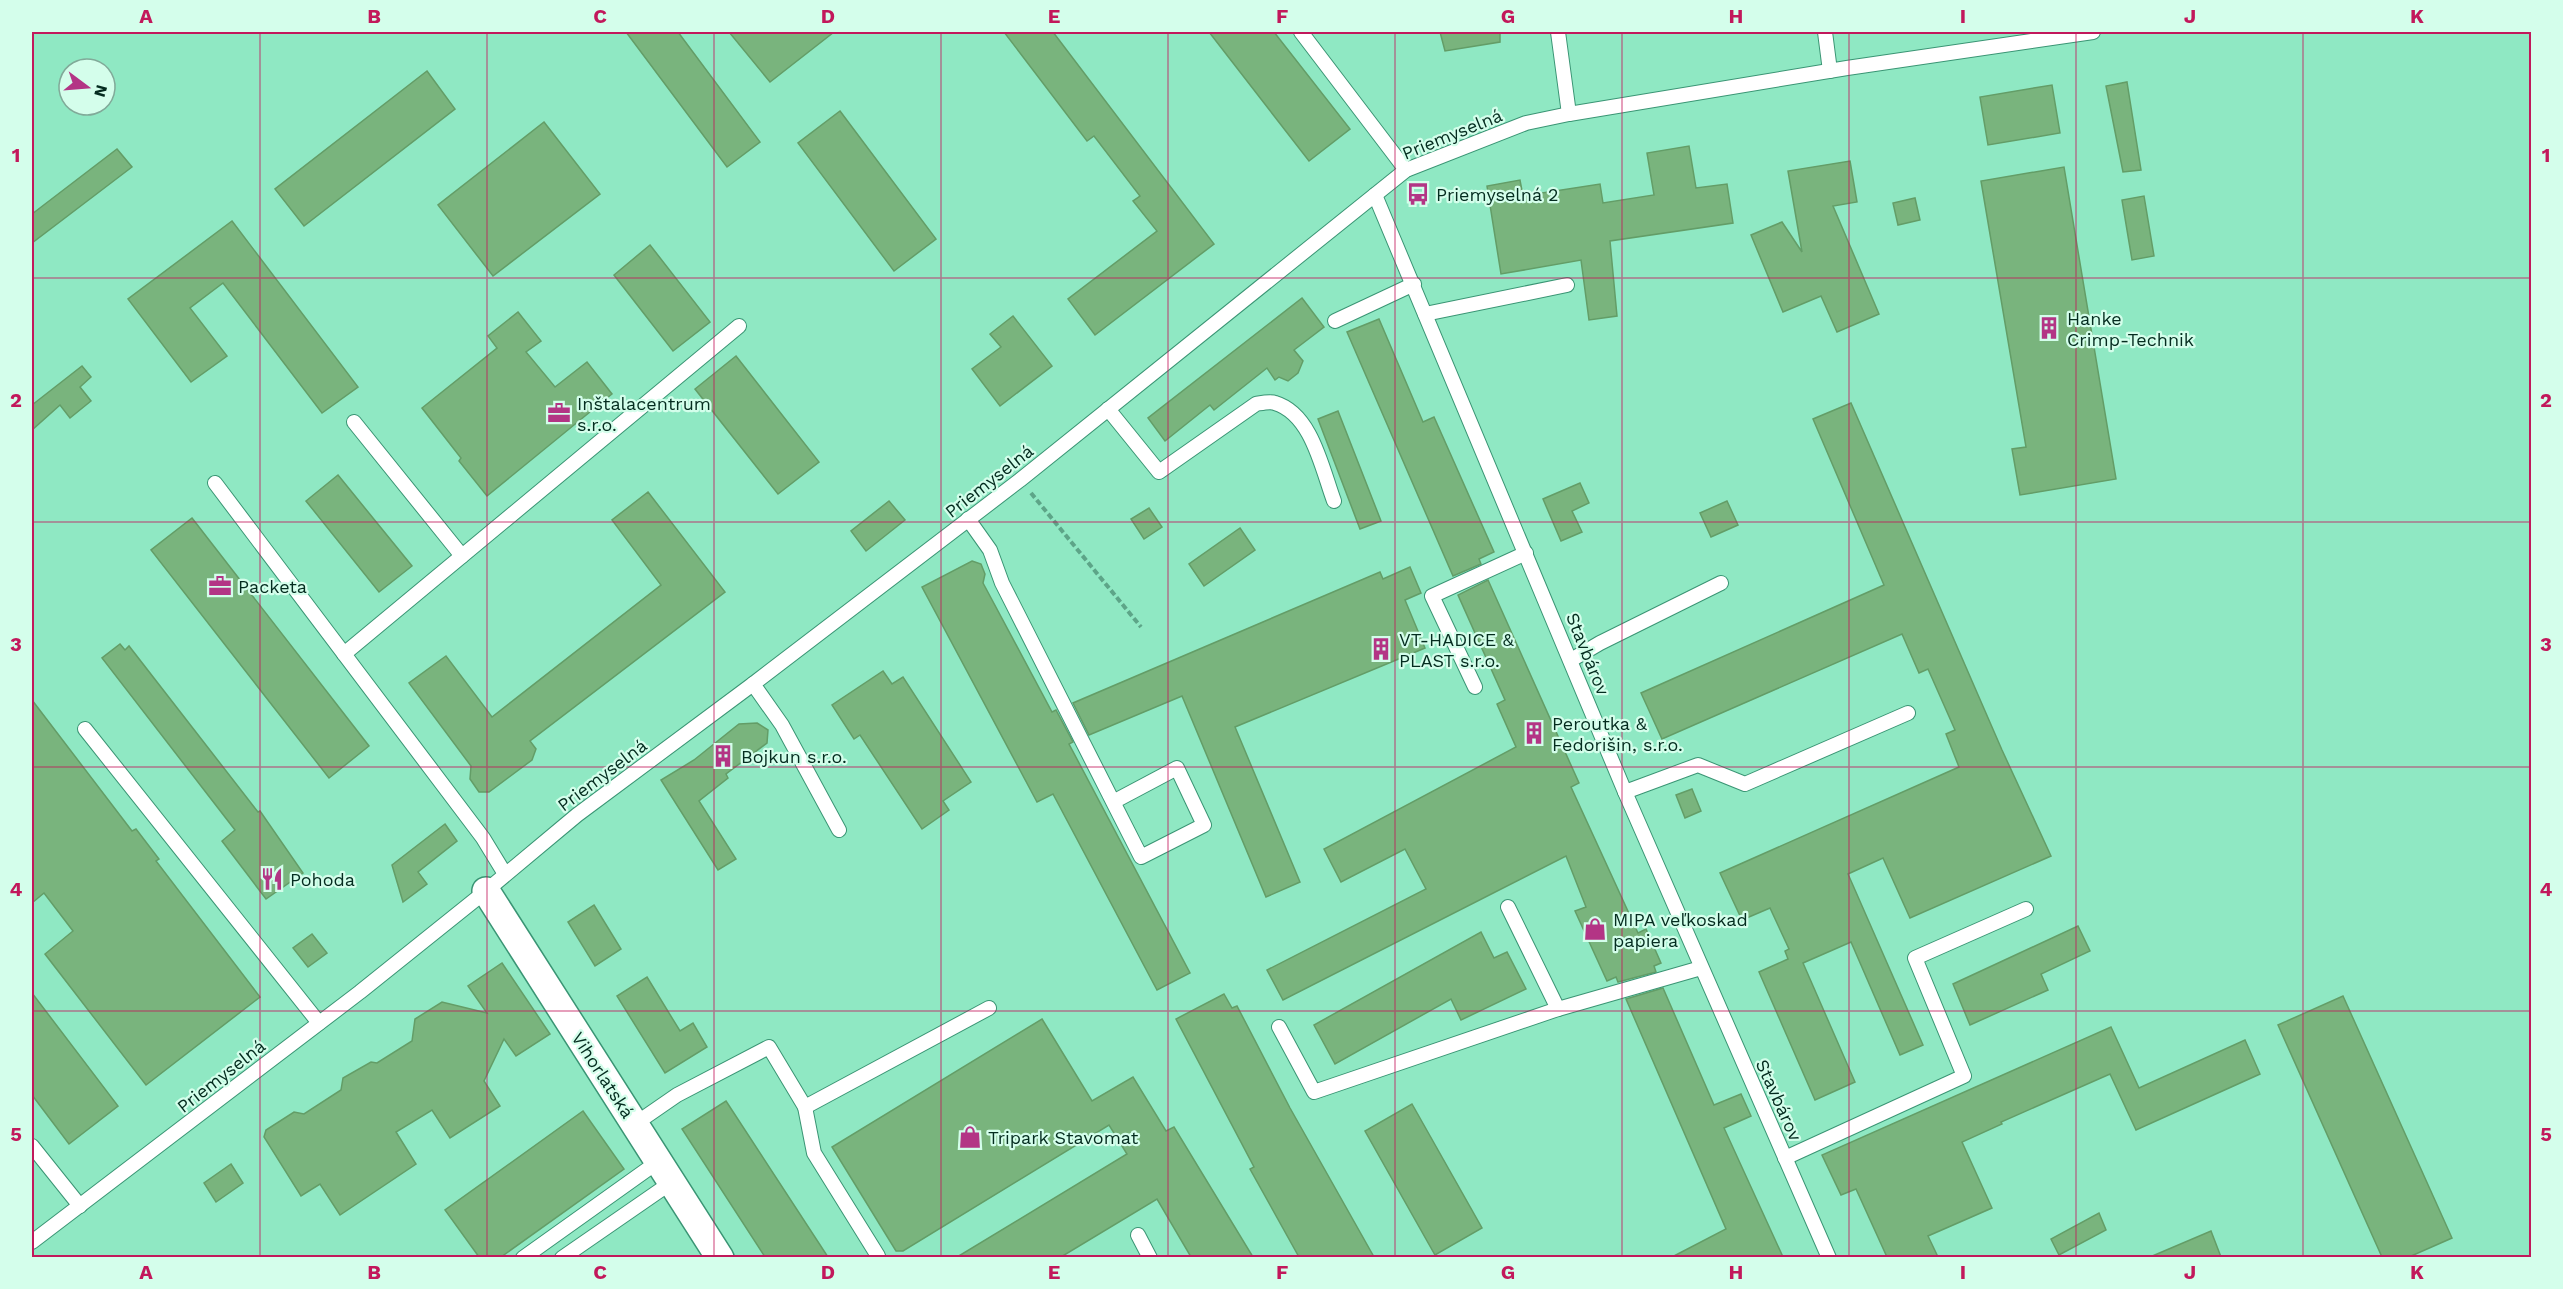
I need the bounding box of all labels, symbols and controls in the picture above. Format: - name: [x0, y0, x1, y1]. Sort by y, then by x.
- text: A: [139, 4, 153, 28]
- text: B: [367, 4, 381, 28]
- text: C: [593, 4, 607, 28]
- text: D: [821, 4, 835, 28]
- text: E: [1048, 4, 1060, 28]
- text: F: [1276, 4, 1288, 28]
- text: G: [1501, 4, 1515, 28]
- text: H: [1729, 4, 1743, 28]
- text: I: [1960, 4, 1966, 28]
- text: J: [2184, 4, 2196, 28]
- text: K: [2410, 4, 2424, 28]
- north arrow: [57, 57, 117, 117]
- text: N: [90, 83, 112, 99]
- street label: Priemyselná: [1399, 104, 1505, 164]
- text: 1: [12, 143, 20, 167]
- text: 1: [2542, 143, 2550, 167]
- bus stop icon: Priemyselná 2: [1405, 181, 1431, 207]
- place label: Priemyselná 2: [1436, 184, 1558, 205]
- place label: Hanke Crimp-Technik: [2067, 308, 2194, 350]
- building icon: Hanke Crimp-Technik: [2036, 315, 2062, 341]
- text: 2: [10, 388, 22, 412]
- text: 2: [2540, 388, 2552, 412]
- place label: Inštalacentrum s.r.o.: [577, 393, 711, 435]
- office icon: Inštalacentrum s.r.o.: [546, 400, 572, 426]
- street label: Priemyselná: [941, 440, 1037, 522]
- office icon: Packeta: [207, 573, 233, 599]
- place label: Packeta: [238, 576, 307, 597]
- street label: Stavbárov: [1562, 610, 1614, 699]
- place label: VT-HADICE & PLAST s.r.o.: [1399, 629, 1514, 671]
- text: 3: [10, 632, 22, 656]
- text: 3: [2540, 632, 2552, 656]
- building icon: VT-HADICE & PLAST s.r.o.: [1368, 636, 1394, 662]
- place label: Peroutka & Fedorišin, s.r.o.: [1552, 713, 1683, 755]
- building icon: Peroutka & Fedorišin, s.r.o.: [1521, 720, 1547, 746]
- street label: Priemyselná: [553, 735, 651, 815]
- building icon: Bojkun s.r.o.: [710, 743, 736, 769]
- place label: Bojkun s.r.o.: [741, 746, 847, 767]
- restaurant icon: Pohoda: [259, 866, 285, 892]
- place label: Pohoda: [290, 869, 355, 890]
- text: 4: [10, 877, 23, 901]
- text: 4: [2540, 877, 2553, 901]
- place label: MIPA veľkoskad papiera: [1613, 909, 1748, 951]
- shop icon: MIPA veľkoskad papiera: [1582, 916, 1608, 942]
- street label: Vihorlatská: [567, 1028, 639, 1122]
- street label: Priemyselná: [173, 1035, 269, 1117]
- street label: Stavbárov: [1752, 1056, 1807, 1145]
- text: 5: [10, 1122, 22, 1146]
- text: 5: [2540, 1122, 2552, 1146]
- shop icon: Tripark Stavomat: [957, 1124, 983, 1150]
- place label: Tripark Stavomat: [988, 1127, 1139, 1148]
- text: A: [139, 1260, 153, 1284]
- text: B: [367, 1260, 381, 1284]
- text: C: [593, 1260, 607, 1284]
- text: D: [821, 1260, 835, 1284]
- text: E: [1048, 1260, 1060, 1284]
- text: F: [1276, 1260, 1288, 1284]
- text: G: [1501, 1260, 1515, 1284]
- text: H: [1729, 1260, 1743, 1284]
- text: I: [1960, 1260, 1966, 1284]
- text: J: [2184, 1260, 2196, 1284]
- text: K: [2410, 1260, 2424, 1284]

